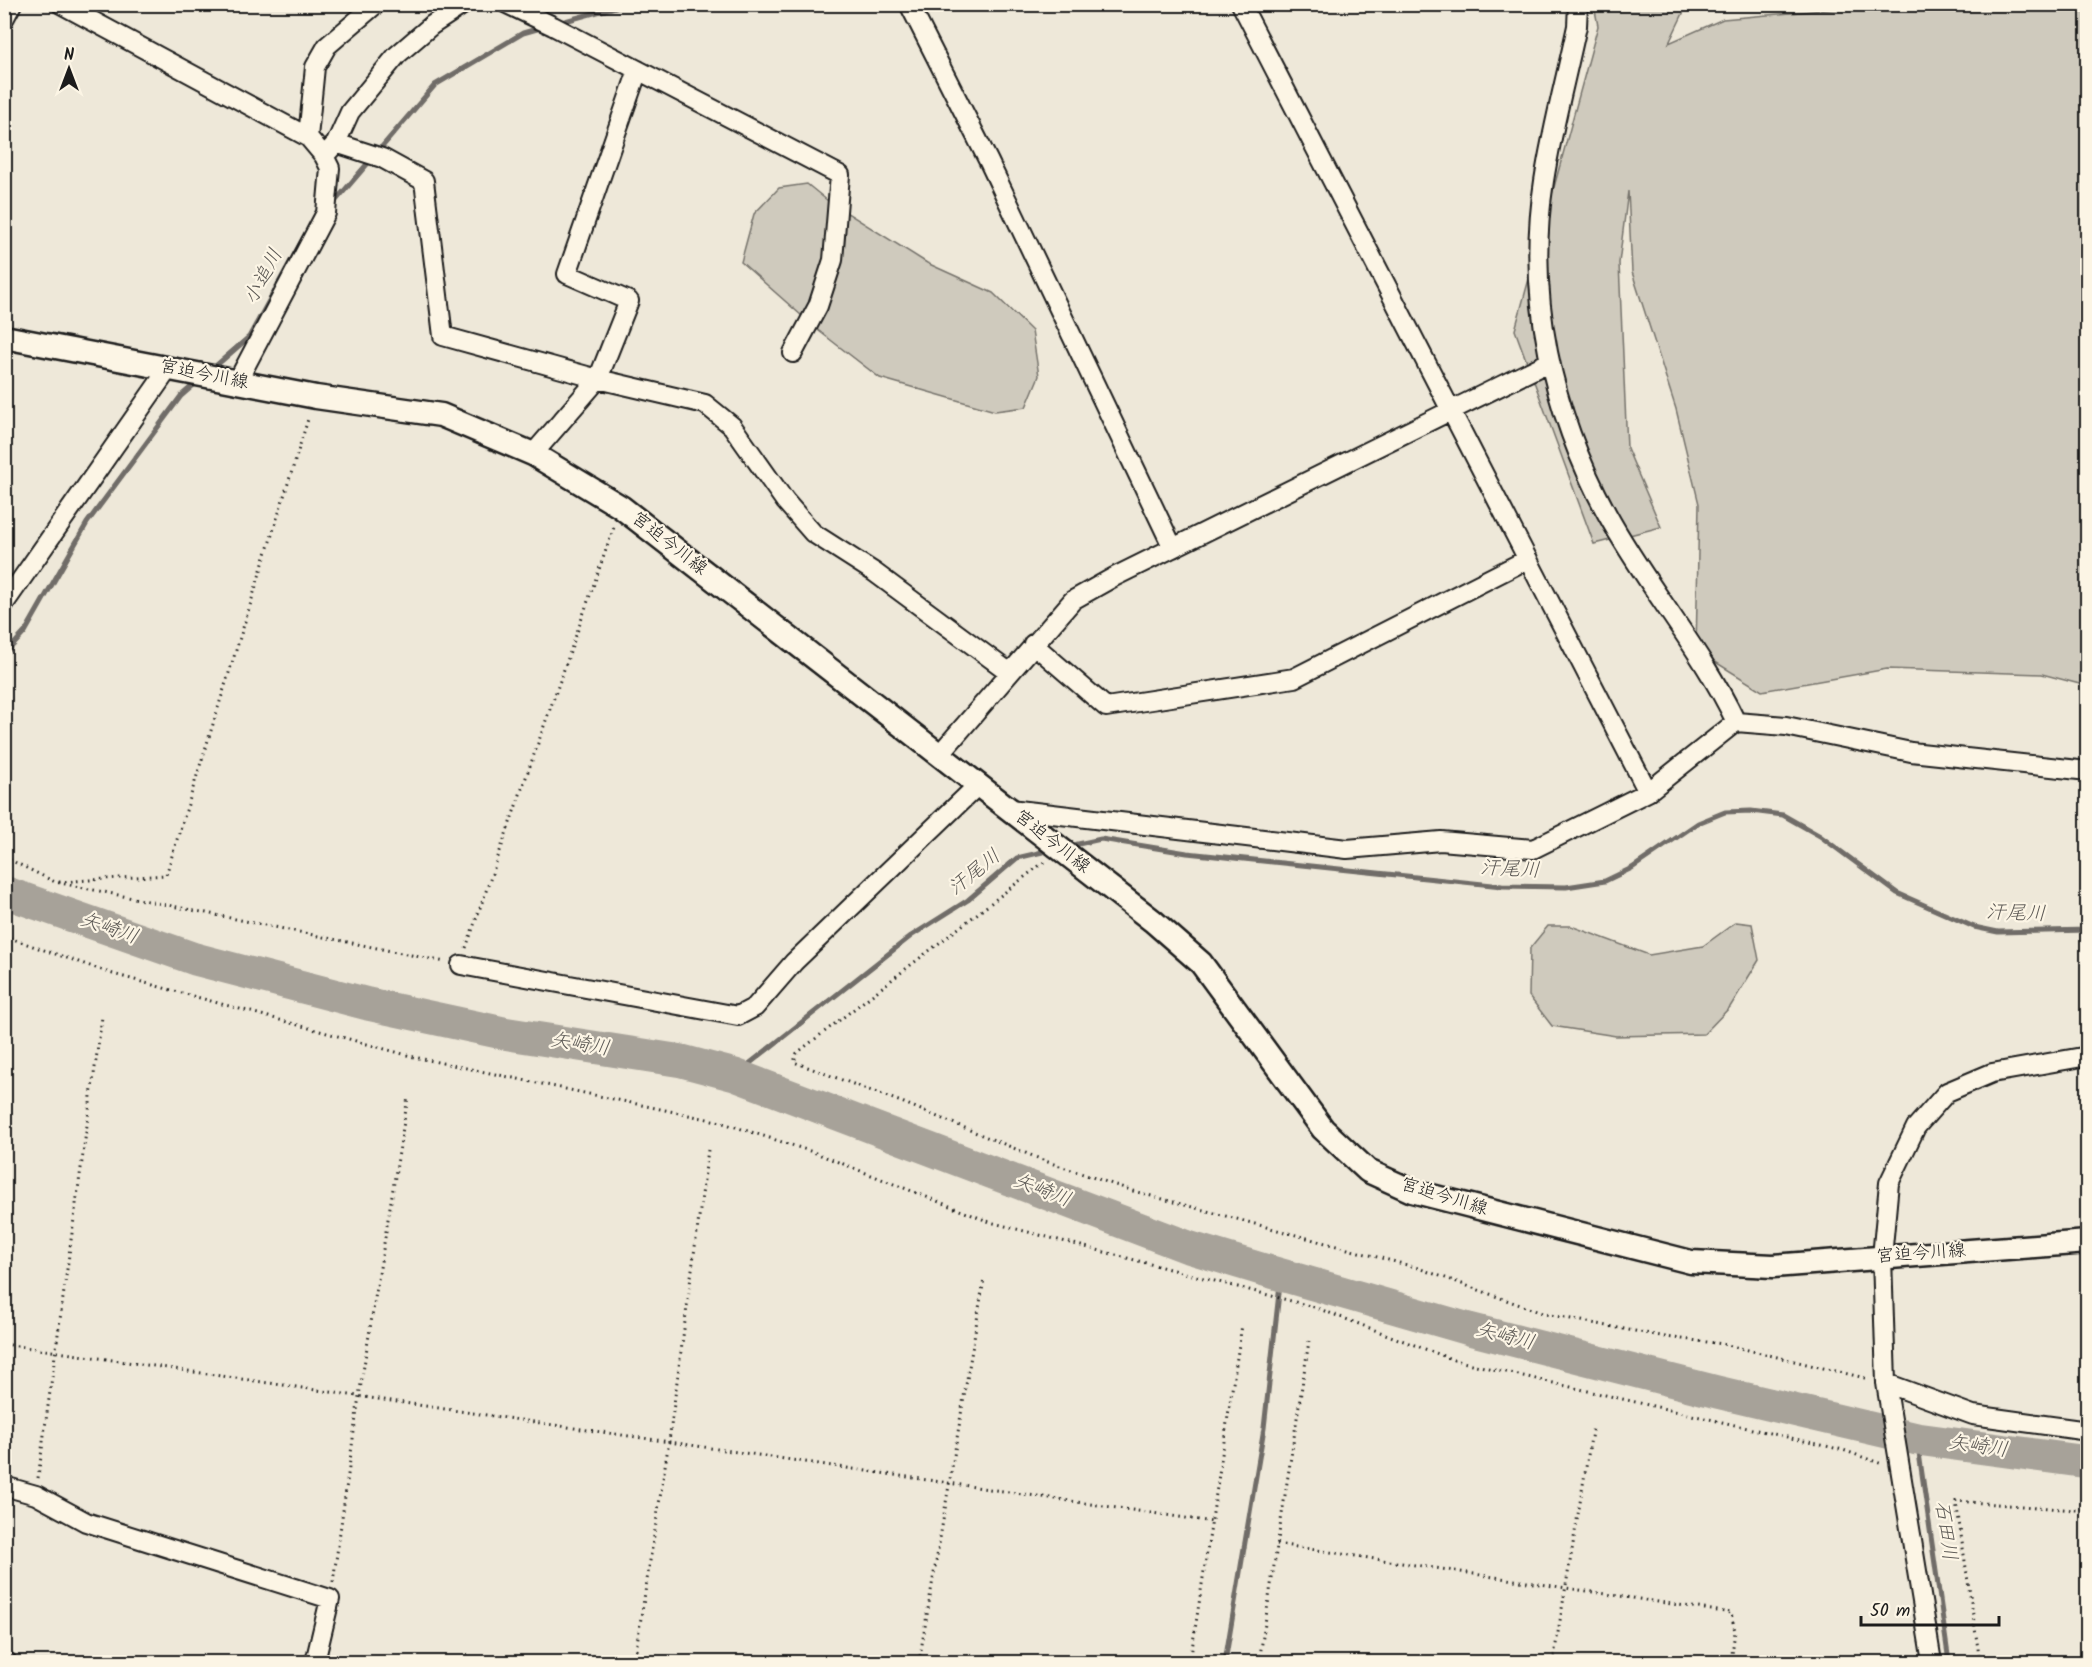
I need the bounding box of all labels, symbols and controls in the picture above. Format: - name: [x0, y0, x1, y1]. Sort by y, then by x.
- north arrow: [39, 39, 99, 99]
- text: N: [64, 43, 74, 68]
- water label: 小追川: [236, 243, 292, 311]
- street label: 宮迫今川線: [157, 352, 251, 398]
- street label: 宮迫今川線: [625, 505, 713, 583]
- street label: 宮迫今川線: [1008, 803, 1096, 881]
- water label: 汗尾川: [942, 842, 1008, 904]
- water label: 汗尾川: [1479, 852, 1541, 888]
- water label: 汗尾川: [1985, 897, 2047, 931]
- water label: 矢崎川: [75, 904, 143, 954]
- water label: 矢崎川: [548, 1025, 612, 1065]
- water label: 矢崎川: [1008, 1165, 1076, 1217]
- street label: 宮迫今川線: [1397, 1170, 1491, 1224]
- street label: 宮迫今川線: [1875, 1236, 1967, 1272]
- water label: 矢崎川: [1472, 1314, 1538, 1360]
- water label: 矢崎川: [1946, 1427, 2010, 1467]
- water label: 石田川: [1925, 1499, 1965, 1563]
- scale bar: [1861, 1589, 1999, 1627]
- text: 50 m: [1870, 1597, 1910, 1626]

